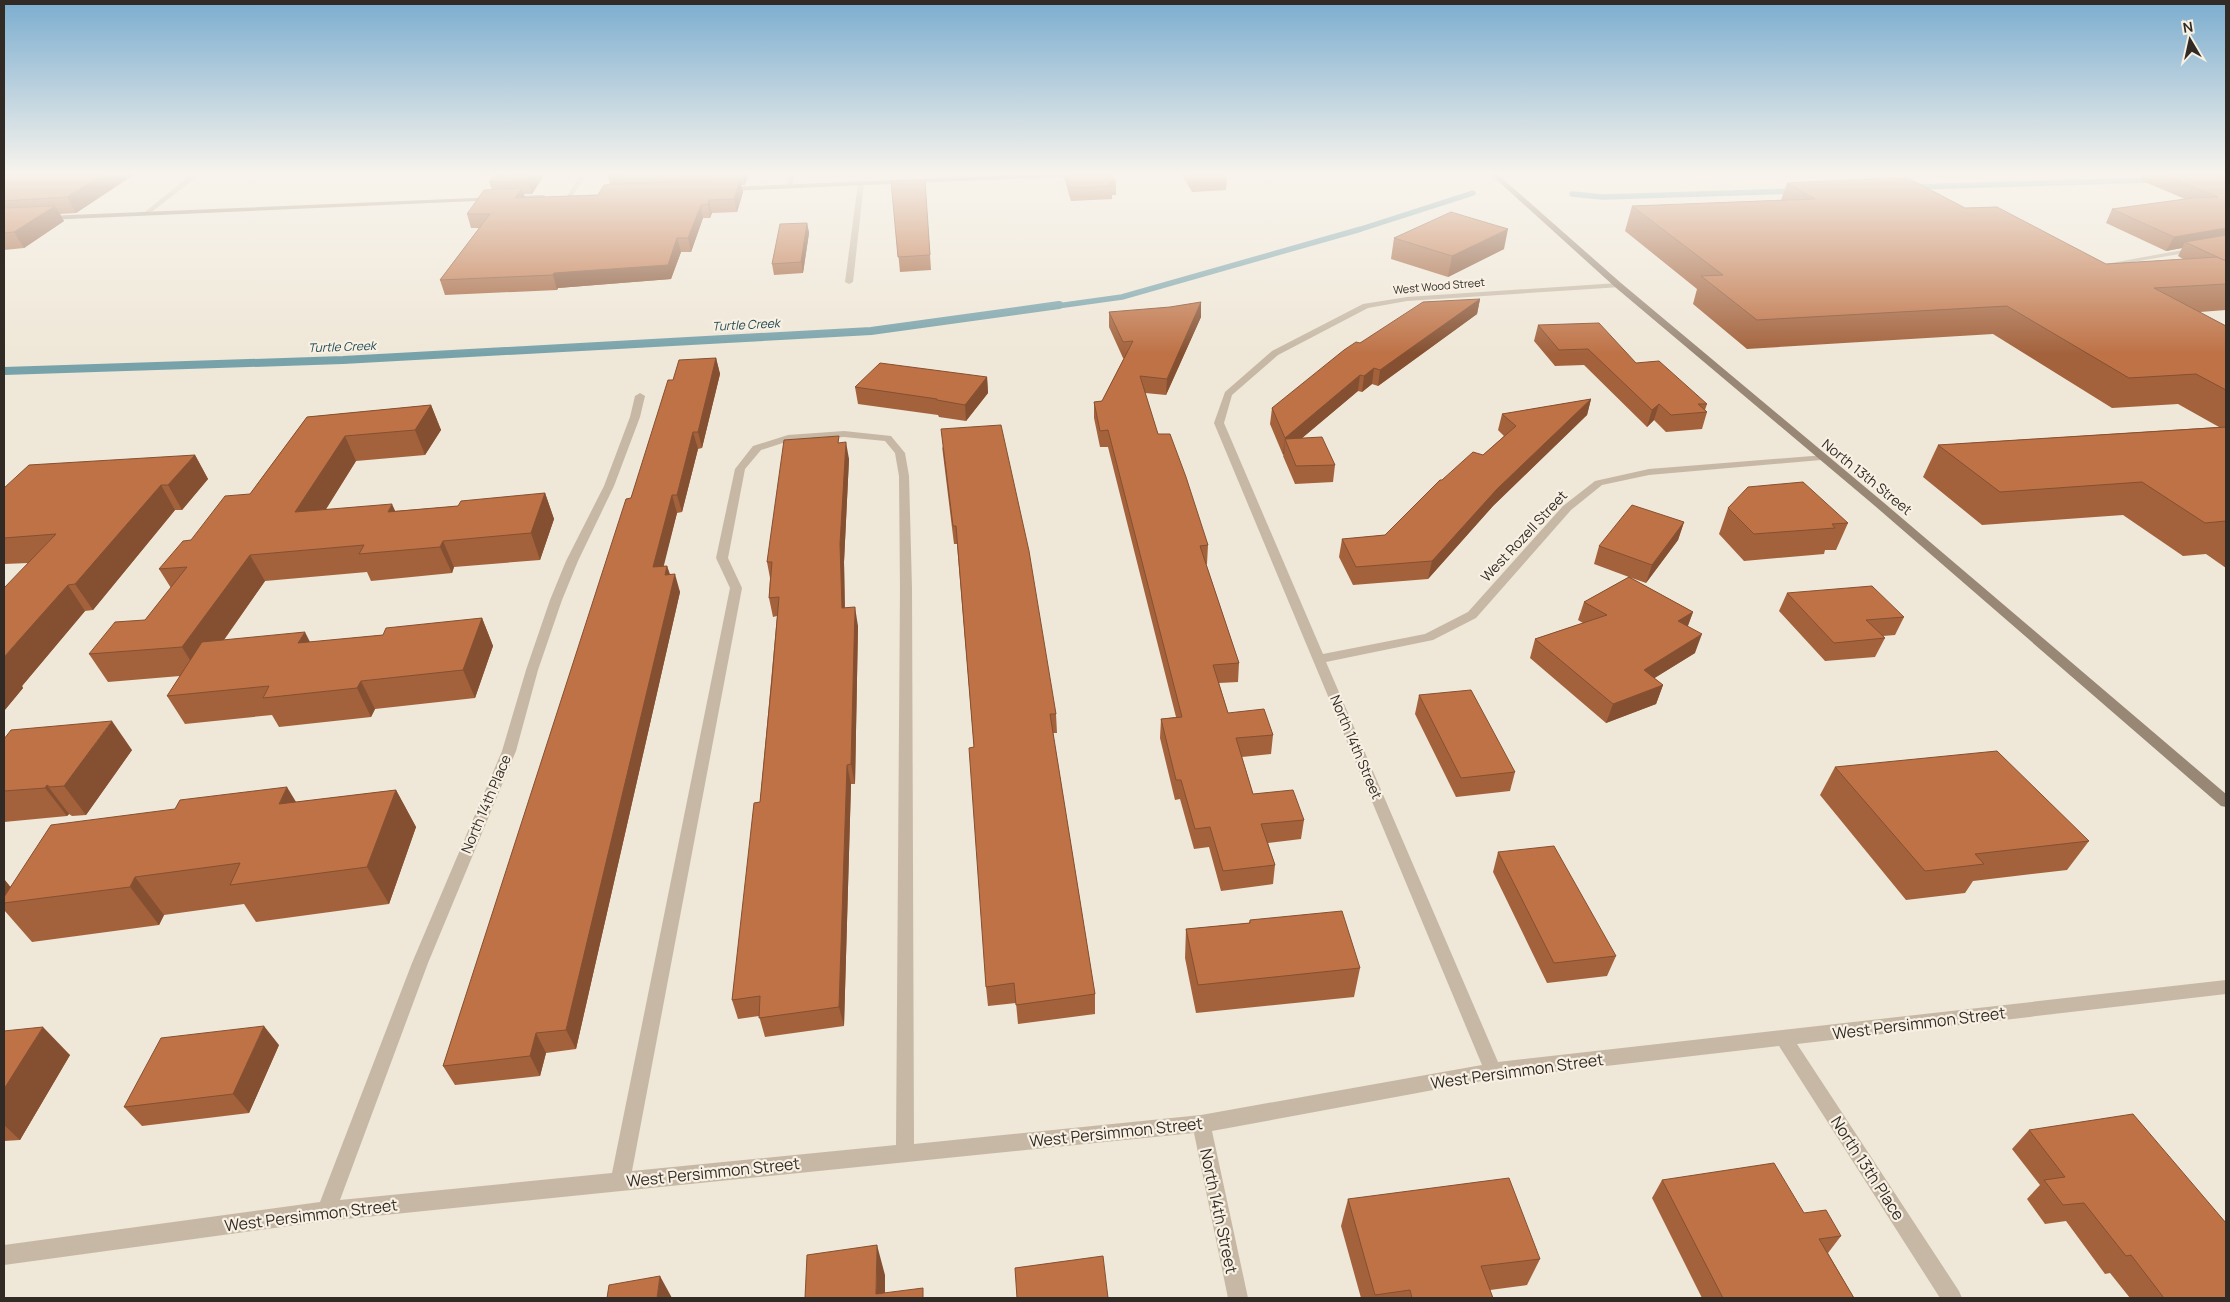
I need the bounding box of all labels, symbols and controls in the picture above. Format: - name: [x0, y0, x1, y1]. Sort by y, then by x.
- north arrow: [2165, 15, 2215, 65]
- text: N: [2181, 16, 2194, 37]
- street label: West Wood Street: [1392, 274, 1485, 297]
- water label: Turtle Creek: [712, 314, 782, 335]
- water label: Turtle Creek: [308, 337, 378, 356]
- street label: North 13th Street: [1818, 434, 1917, 519]
- street label: West Rozell Street: [1476, 486, 1571, 585]
- street label: North 14th Street: [1326, 692, 1387, 802]
- street label: North 14th Place: [456, 752, 515, 856]
- street label: West Persimmon Street: [1831, 1001, 2007, 1045]
- street label: West Persimmon Street: [1429, 1048, 1605, 1094]
- street label: West Persimmon Street: [1028, 1112, 1204, 1152]
- street label: North 13th Place: [1826, 1112, 1910, 1224]
- street label: North 14th Street: [1195, 1147, 1243, 1275]
- street label: West Persimmon Street: [625, 1152, 801, 1192]
- street label: West Persimmon Street: [223, 1193, 399, 1237]

